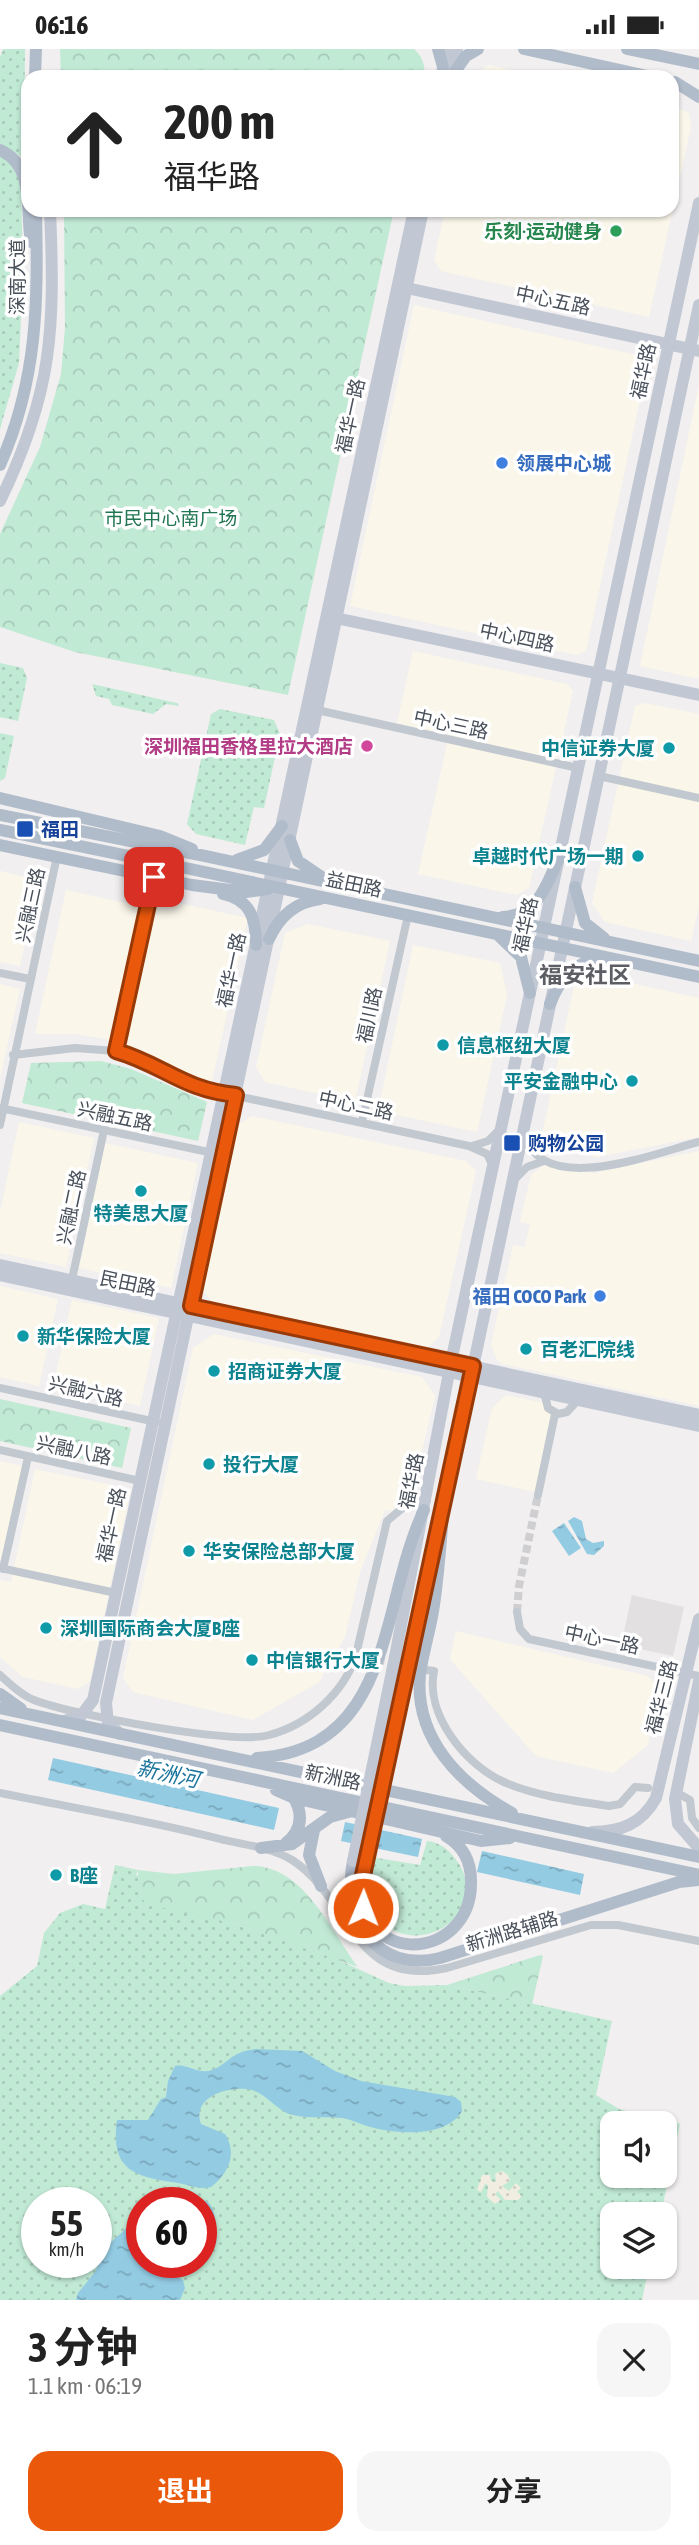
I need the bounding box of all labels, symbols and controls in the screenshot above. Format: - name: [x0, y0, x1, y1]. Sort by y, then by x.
- text: 06:16: [35, 10, 89, 40]
- text: 200 m: [164, 93, 275, 149]
- icon: ahead: [49, 98, 140, 189]
- text: 福华路: [164, 158, 260, 195]
- place label: 乐刻·运动健身: [484, 220, 602, 242]
- marker: 乐刻·运动健身: [608, 223, 624, 239]
- street label: 深南大道: [6, 239, 28, 315]
- street label: 中心五路: [514, 281, 592, 319]
- street label: 福华路: [626, 341, 660, 401]
- street label: 福华一路: [331, 377, 369, 455]
- place label: 领展中心城: [516, 452, 611, 474]
- marker: 领展中心城: [494, 455, 510, 471]
- park label: 市民中心南广场: [104, 507, 238, 529]
- street label: 中心四路: [478, 618, 556, 656]
- street label: 中心三路: [412, 705, 490, 743]
- place label: 深圳福田香格里拉大酒店: [144, 735, 353, 757]
- place label: 中信证券大厦: [541, 737, 655, 759]
- marker: 深圳福田香格里拉大酒店: [359, 738, 375, 754]
- marker: 中信证券大厦: [661, 740, 677, 756]
- place label: 福田: [41, 818, 79, 840]
- marker: 福田: [15, 819, 35, 839]
- place label: 卓越时代广场一期: [472, 845, 624, 867]
- pin: [124, 847, 184, 907]
- marker: 卓越时代广场一期: [630, 848, 646, 864]
- icon: arrive: [135, 858, 173, 896]
- street label: 兴融三路: [11, 866, 49, 944]
- street label: 益田路: [324, 867, 384, 901]
- street label: 福华路: [508, 895, 542, 955]
- street label: 福华一路: [212, 931, 250, 1009]
- district label: 福安社区: [539, 962, 631, 988]
- street label: 福川路: [352, 985, 386, 1045]
- place label: 信息枢纽大厦: [457, 1034, 571, 1056]
- marker: 信息枢纽大厦: [435, 1037, 451, 1053]
- place label: 平安金融中心: [504, 1070, 618, 1092]
- marker: 平安金融中心: [624, 1073, 640, 1089]
- street label: 中心二路: [317, 1086, 395, 1124]
- street label: 兴融五路: [76, 1097, 154, 1135]
- place label: 购物公园: [528, 1132, 604, 1154]
- marker: 购物公园: [502, 1133, 522, 1153]
- street label: 兴融二路: [52, 1168, 90, 1246]
- marker: 特美思大厦: [133, 1183, 149, 1199]
- place label: 特美思大厦: [93, 1202, 189, 1224]
- street label: 民田路: [98, 1266, 158, 1300]
- place label: 福田 COCO Park: [473, 1285, 587, 1307]
- marker: 福田 COCO Park: [592, 1288, 608, 1304]
- place label: 新华保险大厦: [37, 1325, 151, 1347]
- marker: 新华保险大厦: [15, 1328, 31, 1344]
- place label: 百老汇院线: [540, 1338, 635, 1360]
- marker: 百老汇院线: [518, 1341, 534, 1357]
- place label: 招商证券大厦: [228, 1360, 342, 1382]
- marker: 招商证券大厦: [206, 1363, 222, 1379]
- street label: 兴融六路: [46, 1372, 126, 1410]
- street label: 兴融八路: [35, 1431, 113, 1469]
- street label: 福华路: [395, 1451, 427, 1511]
- place label: 投行大厦: [223, 1453, 299, 1475]
- marker: 投行大厦: [201, 1456, 217, 1472]
- street label: 福华一路: [92, 1486, 130, 1564]
- place label: 华安保险总部大厦: [203, 1540, 355, 1562]
- marker: 华安保险总部大厦: [181, 1543, 197, 1559]
- place label: 深圳国际商会大厦B座: [60, 1617, 240, 1639]
- marker: 深圳国际商会大厦B座: [38, 1620, 54, 1636]
- street label: 中心一路: [563, 1620, 641, 1658]
- place label: 中信银行大厦: [266, 1649, 380, 1671]
- marker: 中信银行大厦: [244, 1652, 260, 1668]
- street label: 福华三路: [641, 1657, 681, 1737]
- water label: 新洲河: [135, 1755, 205, 1792]
- street label: 新洲路: [303, 1760, 363, 1794]
- place label: B座: [70, 1864, 98, 1886]
- marker: B座: [48, 1867, 64, 1883]
- position arrow: [326, 1871, 400, 1945]
- street label: 新洲路辅路: [463, 1907, 561, 1955]
- map controls: [600, 2111, 677, 2279]
- button: sound: [600, 2111, 677, 2188]
- speed limit sign: 60: [126, 2187, 217, 2278]
- button: layers: [600, 2202, 677, 2279]
- text: 55: [50, 2203, 83, 2243]
- text: km/h: [49, 2239, 84, 2260]
- text: 3 分钟: [28, 2323, 138, 2371]
- button: close: [597, 2323, 671, 2397]
- text: 1.1 km · 06:19: [28, 2373, 142, 2399]
- button: 退出: [28, 2451, 343, 2531]
- button: 分享: [357, 2451, 671, 2531]

